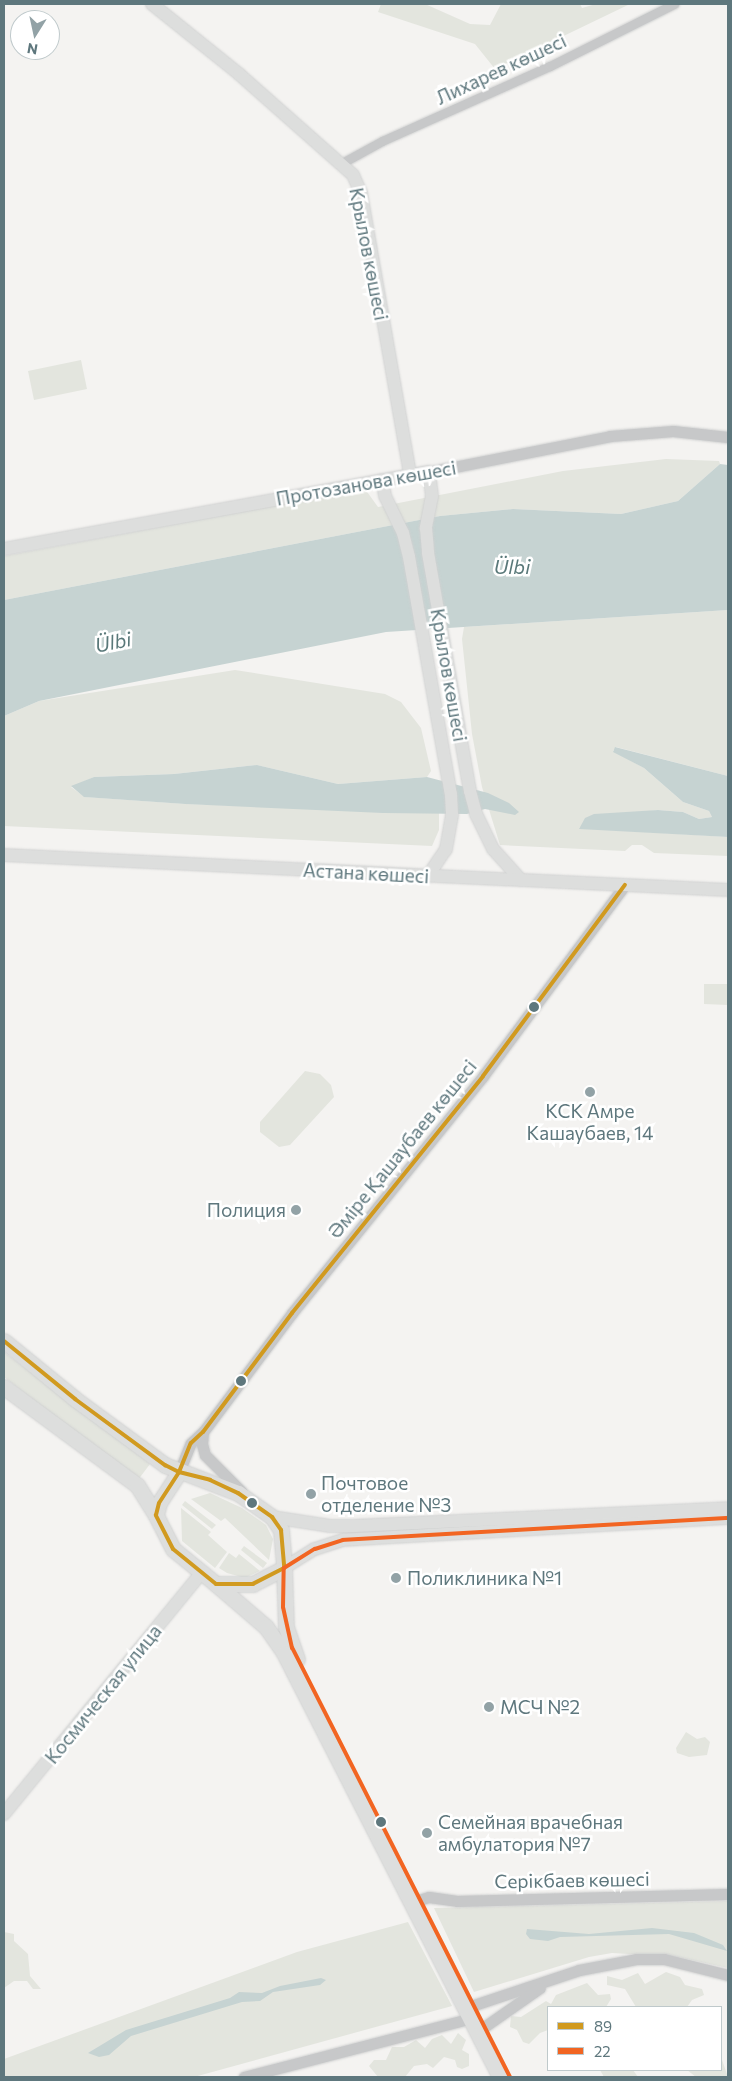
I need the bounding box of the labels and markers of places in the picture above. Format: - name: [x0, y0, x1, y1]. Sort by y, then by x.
- unlabelled marker: [529, 1002, 539, 1012]
- marker: КСК Амре Кашаубаев, 14: [584, 1086, 596, 1098]
- place label: КСК Амре Кашаубаев, 14: [527, 1100, 653, 1144]
- place label: Полиция: [207, 1199, 286, 1221]
- marker: Полиция: [290, 1204, 302, 1216]
- unlabelled marker: [236, 1376, 246, 1386]
- place label: Почтовое отделение №3: [321, 1472, 451, 1516]
- marker: Почтовое отделение №3: [305, 1488, 317, 1500]
- unlabelled marker: [247, 1498, 257, 1508]
- place label: Поликлиника №1: [407, 1567, 562, 1589]
- marker: Поликлиника №1: [389, 1571, 403, 1585]
- place label: МСЧ №2: [500, 1696, 580, 1718]
- marker: МСЧ №2: [482, 1700, 496, 1714]
- place label: Семейная врачебная амбулатория №7: [438, 1811, 623, 1855]
- unlabelled marker: [376, 1817, 386, 1827]
- marker: Семейная врачебная амбулатория №7: [420, 1826, 434, 1840]

